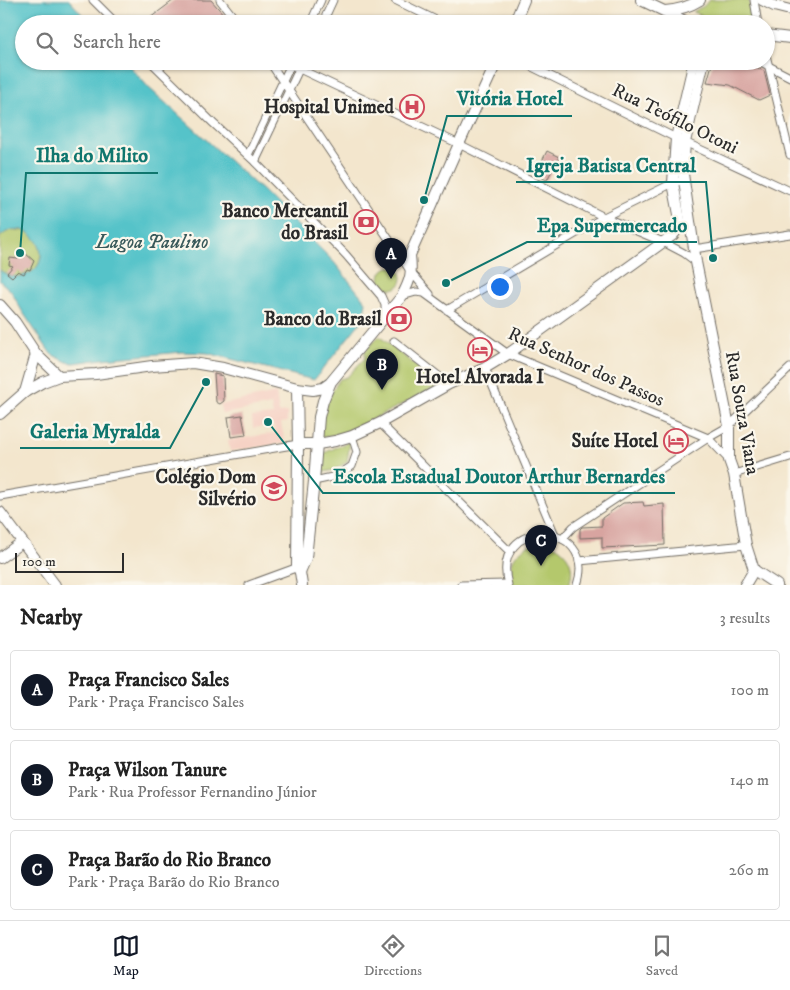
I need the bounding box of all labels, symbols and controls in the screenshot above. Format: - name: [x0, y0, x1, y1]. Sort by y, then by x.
- search box: [15, 15, 775, 70]
- icon: search: [33, 29, 61, 57]
- text: Search here: [73, 31, 161, 54]
- street label: Rua Teófilo Otoni: [608, 79, 742, 159]
- callout: Vitória Hotel: [447, 81, 572, 116]
- text: Vitória Hotel: [456, 87, 564, 112]
- hospital icon: Hospital Unimed: [399, 94, 425, 120]
- place label: Hospital Unimed: [264, 96, 395, 119]
- callout: Ilha do Milito: [26, 138, 158, 173]
- text: Ilha do Milito: [36, 144, 148, 169]
- callout: Igreja Batista Central: [516, 147, 706, 182]
- text: Igreja Batista Central: [526, 154, 697, 179]
- place label: Banco Mercantil do Brasil: [222, 200, 348, 245]
- callout: Epa Supermercado: [527, 207, 697, 242]
- bank icon: Banco Mercantil do Brasil: [353, 209, 379, 235]
- text: Epa Supermercado: [537, 214, 687, 239]
- water label: Lagoa Paulino: [95, 230, 208, 255]
- pin: A: [375, 238, 407, 279]
- your location: [487, 274, 513, 300]
- bank icon: Banco do Brasil: [386, 306, 412, 332]
- place label: Banco do Brasil: [264, 308, 382, 331]
- street label: Rua Senhor dos Passos: [504, 322, 668, 412]
- hotel icon: Hotel Alvorada I: [467, 337, 493, 363]
- pin: B: [366, 349, 398, 390]
- street label: Rua Souza Viana: [720, 349, 764, 477]
- place label: Hotel Alvorada I: [416, 366, 544, 389]
- callout: Galeria Myralda: [20, 413, 170, 448]
- text: Galeria Myralda: [30, 420, 160, 445]
- hotel icon: Suíte Hotel: [663, 428, 689, 454]
- place label: Suíte Hotel: [571, 430, 658, 453]
- callout: Escola Estadual Doutor Arthur Bernardes: [323, 458, 675, 493]
- text: Escola Estadual Doutor Arthur Bernardes: [333, 465, 665, 490]
- place label: Colégio Dom Silvério: [156, 466, 257, 511]
- school or university icon: Colégio Dom Silvério: [261, 475, 287, 501]
- pin: C: [525, 525, 557, 566]
- scale bar: [15, 550, 124, 573]
- text: 100 m: [22, 553, 56, 571]
- text: Nearby: [20, 605, 82, 631]
- text: 3 results: [720, 608, 770, 628]
- text: Praça Francisco Sales: [68, 669, 229, 692]
- text: A: [32, 680, 42, 700]
- text: 100 m: [731, 680, 769, 700]
- text: Park · Praça Francisco Sales: [68, 692, 244, 712]
- text: Praça Wilson Tanure: [68, 759, 227, 782]
- text: B: [32, 770, 42, 790]
- text: 140 m: [730, 770, 769, 790]
- text: Park · Rua Professor Fernandino Júnior: [68, 782, 317, 802]
- text: Praça Barão do Rio Branco: [68, 849, 271, 872]
- text: C: [32, 860, 42, 880]
- text: 260 m: [729, 860, 769, 880]
- text: Park · Praça Barão do Rio Branco: [68, 872, 280, 892]
- tab: Map: [112, 932, 140, 980]
- tab: Directions: [364, 932, 422, 980]
- tab: Saved: [646, 932, 678, 980]

